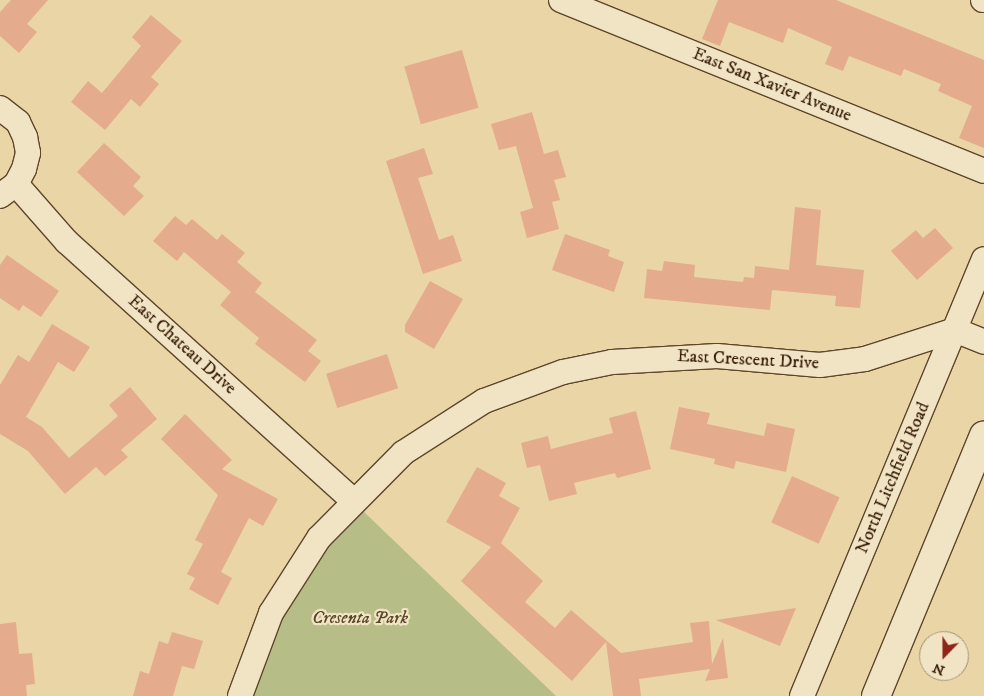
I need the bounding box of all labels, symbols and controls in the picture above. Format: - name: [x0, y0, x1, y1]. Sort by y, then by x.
- street label: East San Xavier Avenue: [689, 43, 855, 127]
- street label: East Chateau Drive: [123, 291, 241, 399]
- street label: East Crescent Drive: [676, 345, 820, 375]
- street label: North Litchfield Road: [851, 399, 935, 557]
- park label: Cresenta Park: [312, 607, 408, 629]
- north arrow: [919, 631, 969, 681]
- text: N: [930, 658, 947, 679]

